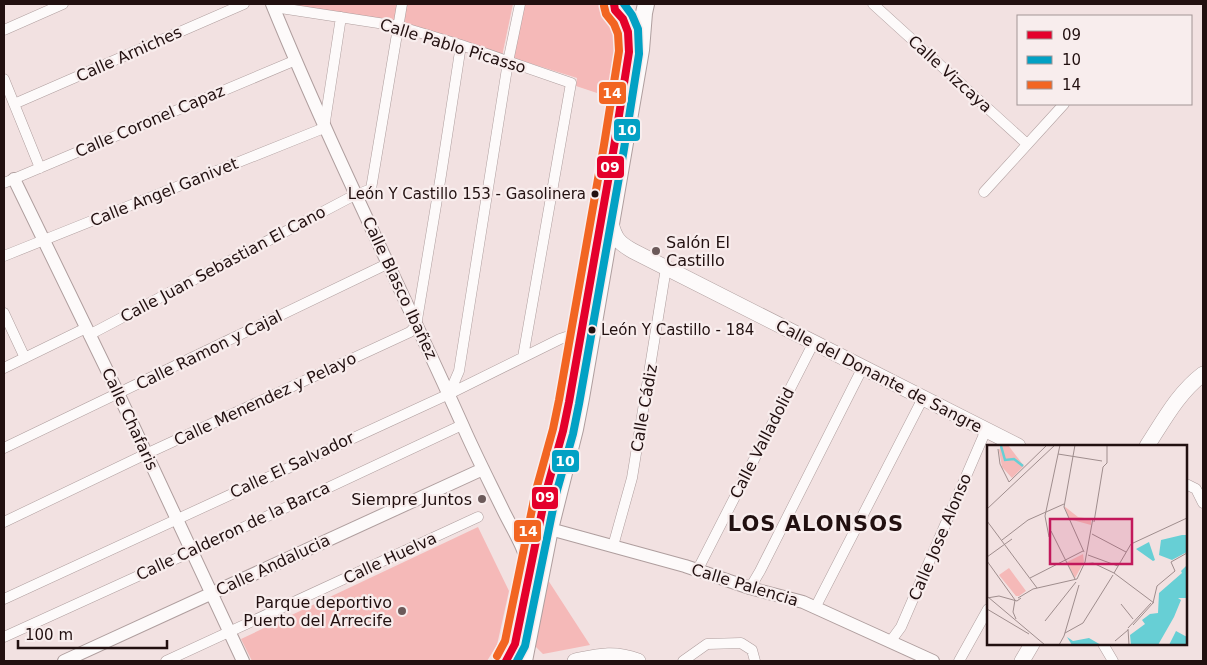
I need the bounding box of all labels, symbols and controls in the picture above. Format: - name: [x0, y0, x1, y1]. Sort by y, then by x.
- street label: Calle Pablo Picasso: [378, 15, 528, 77]
- legend: [1017, 15, 1192, 105]
- street label: Calle Arniches: [73, 22, 185, 86]
- text: 09: [1062, 26, 1081, 44]
- street label: Calle Vizcaya: [904, 31, 996, 117]
- text: 10: [1062, 51, 1081, 69]
- text: 14: [1062, 76, 1081, 94]
- street label: Calle Coronel Capaz: [72, 81, 228, 161]
- line badge: 14: [598, 81, 627, 105]
- text: 14: [602, 85, 622, 101]
- line badge: 10: [613, 118, 641, 142]
- text: 10: [617, 122, 637, 138]
- street label: Calle Angel Ganivet: [87, 154, 241, 230]
- line badge: 09: [596, 155, 625, 179]
- text: 09: [600, 159, 620, 175]
- place label: León Y Castillo 153 - Gasolinera: [348, 185, 586, 203]
- marker: León Y Castillo 153 - Gasolinera: [590, 189, 600, 199]
- street label: Calle Juan Sebastian El Cano: [117, 202, 329, 326]
- street label: Calle Blasco Ibañez: [359, 214, 441, 362]
- place label: Salón El Castillo: [666, 233, 730, 270]
- marker: Salón El Castillo: [650, 245, 662, 257]
- street label: Calle Ramon y Cajal: [133, 306, 285, 394]
- street label: Calle del Donante de Sangre: [773, 316, 985, 436]
- place label: León Y Castillo - 184: [601, 321, 754, 339]
- marker: León Y Castillo - 184: [587, 325, 597, 335]
- street label: Calle Menendez y Pelayo: [171, 348, 359, 450]
- street label: Calle Cádiz: [627, 363, 661, 453]
- street label: Calle Chafaris: [98, 365, 162, 473]
- street label: Calle Valladolid: [726, 384, 798, 502]
- street label: Calle El Salvador: [227, 428, 357, 502]
- inset map: [987, 445, 1187, 645]
- line badge: 10: [551, 449, 580, 473]
- text: 10: [555, 453, 575, 469]
- street label: Calle Jose Alonso: [905, 471, 975, 603]
- street label: Calle Calderon de la Barca: [133, 478, 333, 584]
- line badge: 09: [531, 486, 559, 510]
- text: 09: [535, 489, 555, 505]
- place label: Siempre Juntos: [351, 490, 472, 509]
- marker: Siempre Juntos: [476, 493, 488, 505]
- district label: LOS ALONSOS: [728, 512, 904, 536]
- line badge: 14: [513, 519, 542, 543]
- text: 14: [518, 523, 538, 539]
- street label: Calle Huelva: [340, 528, 440, 588]
- street label: Calle Andalucia: [213, 530, 333, 600]
- street label: Calle Palencia: [689, 560, 801, 610]
- place label: Parque deportivo Puerto del Arrecife: [243, 593, 392, 630]
- marker: Parque deportivo Puerto del Arrecife: [396, 605, 408, 617]
- scale bar: [18, 618, 166, 650]
- text: 100 m: [25, 626, 73, 644]

